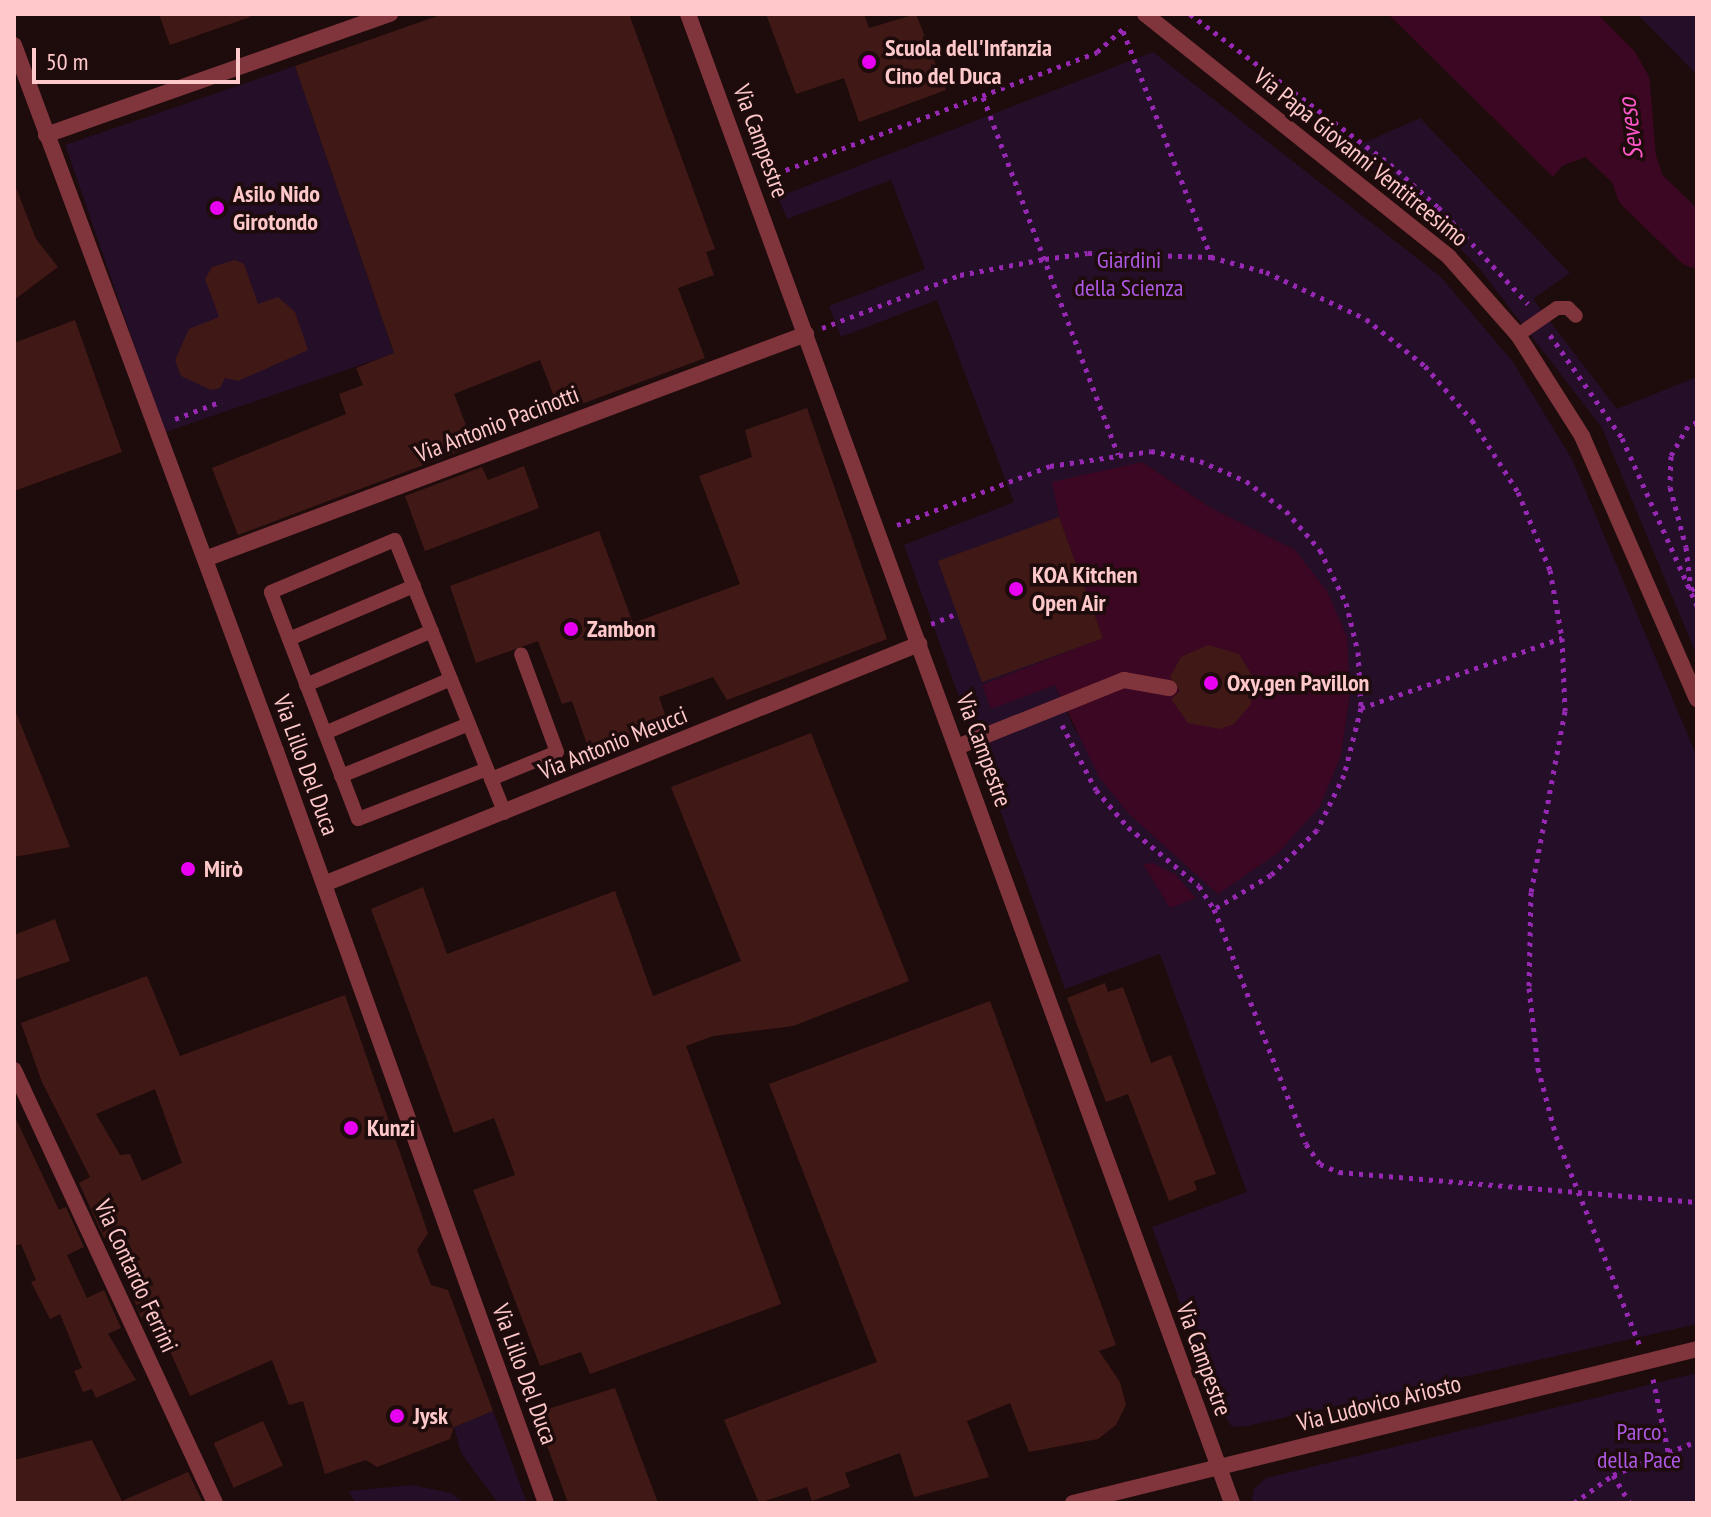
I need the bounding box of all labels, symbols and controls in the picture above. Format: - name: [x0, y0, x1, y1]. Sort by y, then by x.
- scale bar: [36, 32, 244, 82]
- place label: Scuola dell'Infanzia Cino del Duca: [885, 34, 1052, 90]
- text: 50 m: [46, 46, 88, 77]
- marker: Scuola dell'Infanzia Cino del Duca: [860, 53, 878, 71]
- street label: Via Papa Giovanni Ventitreesimo: [1248, 62, 1474, 252]
- street label: Via Campestre: [727, 80, 795, 202]
- water label: Seveso: [1611, 96, 1649, 162]
- place label: Asilo Nido Girotondo: [233, 180, 320, 236]
- marker: Asilo Nido Girotondo: [208, 199, 226, 217]
- park label: Giardini della Scienza: [1075, 246, 1183, 302]
- street label: Via Antonio Pacinotti: [411, 379, 583, 469]
- place label: KOA Kitchen Open Air: [1032, 561, 1138, 617]
- marker: KOA Kitchen Open Air: [1007, 580, 1025, 598]
- place label: Zambon: [587, 615, 655, 643]
- marker: Zambon: [562, 620, 580, 638]
- place label: Oxy.gen Pavillon: [1227, 669, 1369, 697]
- marker: Oxy.gen Pavillon: [1202, 674, 1220, 692]
- street label: Via Campestre: [950, 689, 1018, 811]
- street label: Via Lillo Del Duca: [267, 691, 345, 839]
- street label: Via Antonio Meucci: [534, 700, 692, 786]
- place label: Mirò: [204, 855, 243, 883]
- marker: Mirò: [179, 860, 197, 878]
- place label: Kunzi: [367, 1114, 415, 1142]
- marker: Kunzi: [342, 1119, 360, 1137]
- street label: Via Contardo Ferrini: [88, 1195, 184, 1357]
- street label: Via Campestre: [1170, 1298, 1238, 1420]
- street label: Via Lillo Del Duca: [486, 1300, 564, 1448]
- street label: Via Ludovico Ariosto: [1294, 1369, 1464, 1437]
- place label: Jysk: [413, 1402, 448, 1430]
- marker: Jysk: [388, 1407, 406, 1425]
- park label: Parco della Pace: [1597, 1418, 1681, 1474]

